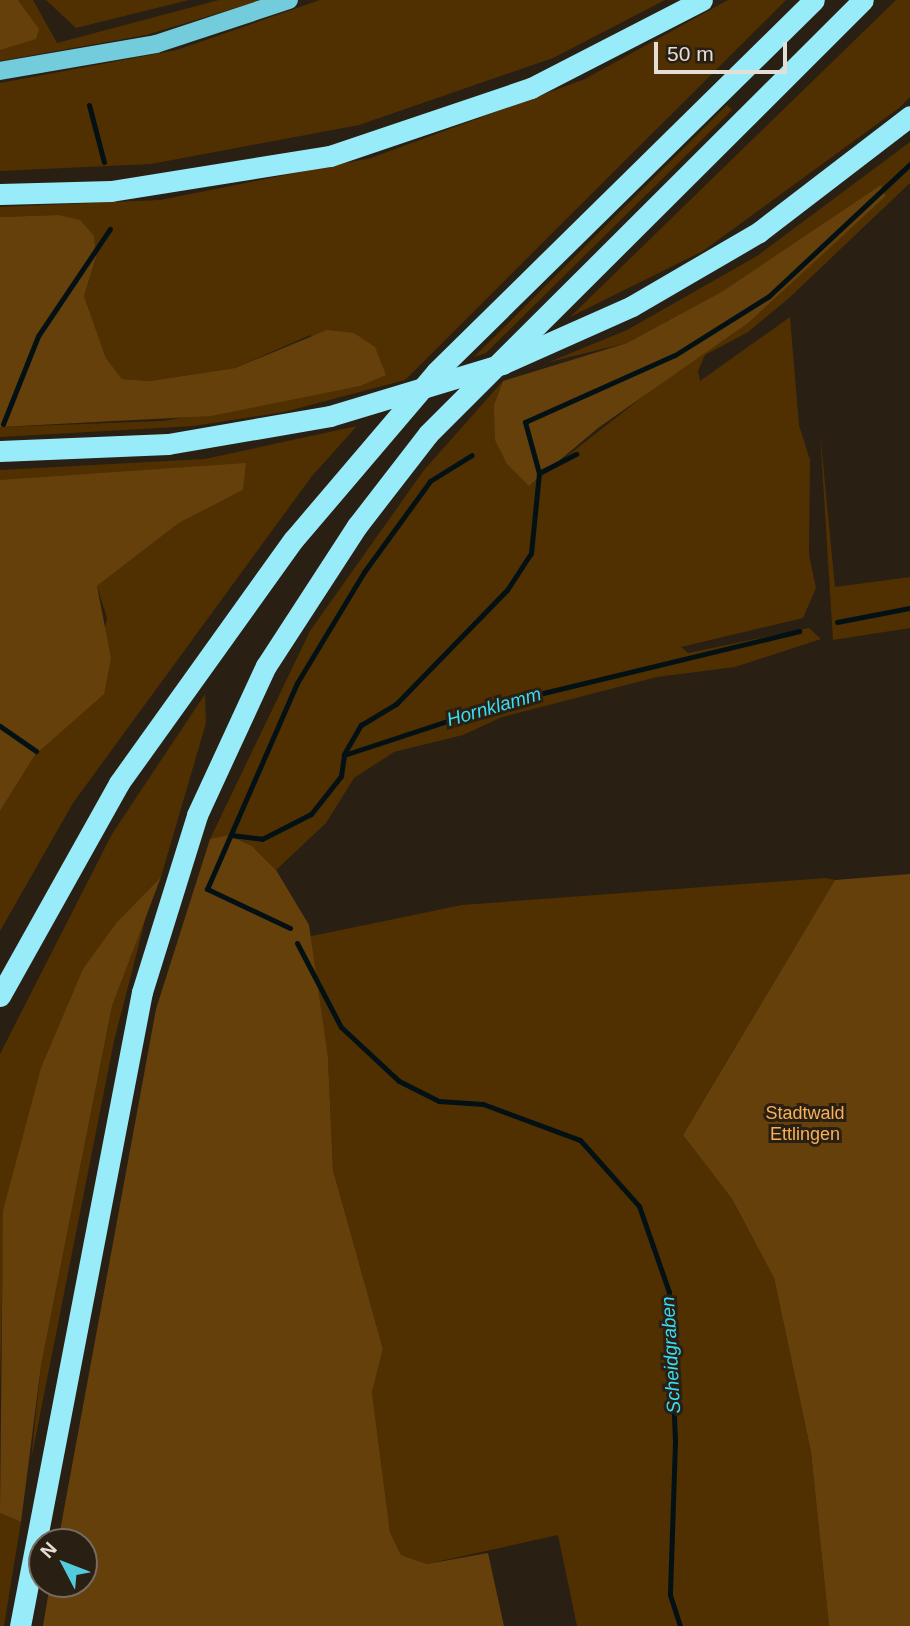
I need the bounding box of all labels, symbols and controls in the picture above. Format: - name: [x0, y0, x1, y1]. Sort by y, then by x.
- scale bar: [658, 28, 791, 72]
- text: 50 m: [667, 42, 714, 65]
- water label: Hornklamm: [444, 683, 544, 731]
- park label: Stadtwald Ettlingen: [765, 1103, 845, 1146]
- water label: Scheidgraben: [657, 1296, 685, 1414]
- north arrow: [28, 1528, 98, 1598]
- text: N: [36, 1538, 61, 1562]

